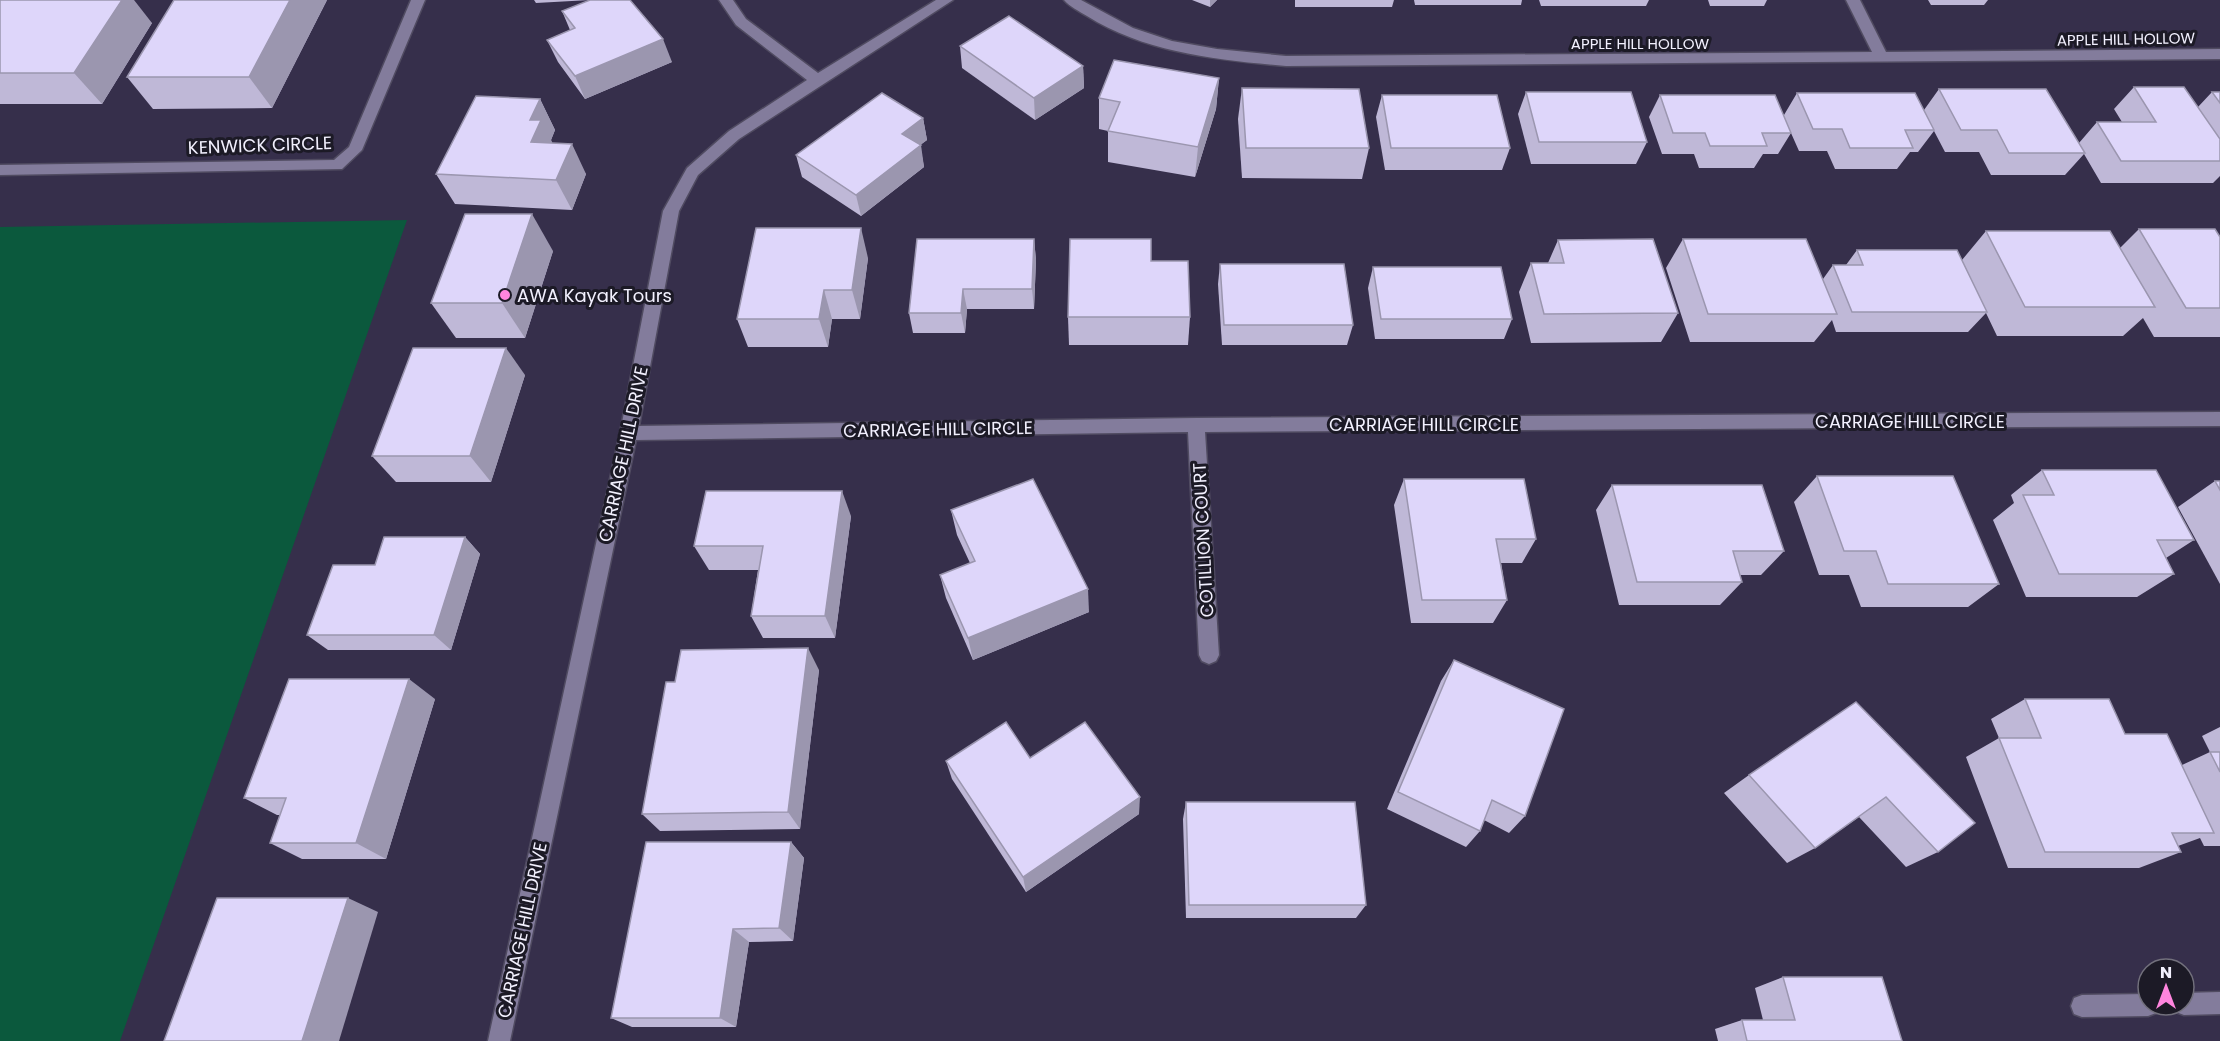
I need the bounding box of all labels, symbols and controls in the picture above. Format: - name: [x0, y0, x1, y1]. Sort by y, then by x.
- street label: APPLE HILL HOLLOW: [2057, 27, 2196, 51]
- street label: APPLE HILL HOLLOW: [1571, 33, 1709, 54]
- street label: KENWICK CIRCLE: [187, 130, 333, 160]
- place label: AWA Kayak Tours: [517, 283, 672, 308]
- marker: AWA Kayak Tours: [498, 288, 512, 302]
- street label: CARRIAGE HILL DRIVE: [592, 364, 654, 544]
- street label: CARRIAGE HILL CIRCLE: [1815, 409, 2005, 434]
- street label: CARRIAGE HILL CIRCLE: [1329, 412, 1519, 437]
- street label: CARRIAGE HILL CIRCLE: [843, 415, 1033, 443]
- street label: COTILLION COURT: [1186, 462, 1220, 618]
- street label: CARRIAGE HILL DRIVE: [491, 840, 553, 1020]
- north arrow: [2136, 957, 2196, 1017]
- text: N: [2160, 961, 2172, 984]

